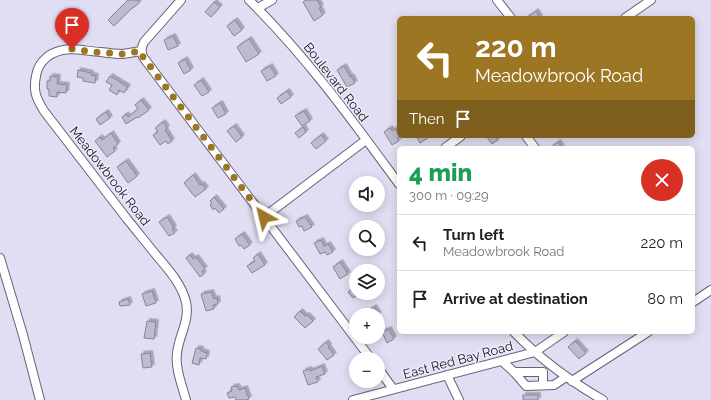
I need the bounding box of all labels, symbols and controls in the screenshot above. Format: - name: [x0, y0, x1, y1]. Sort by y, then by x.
- pin: [55, 8, 89, 49]
- icon: arrive: [61, 14, 83, 36]
- text: 220 m: [475, 31, 557, 64]
- icon: left: [409, 32, 461, 84]
- street label: Boulevard Road: [301, 40, 371, 124]
- text: Meadowbrook Road: [475, 65, 643, 86]
- icon: arrive: [452, 108, 474, 130]
- text: Then: [409, 110, 444, 128]
- street label: Meadowbrook Road: [67, 124, 153, 228]
- text: 4 min: [409, 158, 472, 187]
- button: close: [641, 159, 683, 201]
- map controls: [349, 176, 385, 388]
- button: sound: [349, 176, 385, 212]
- text: 300 m · 09:29: [409, 188, 489, 203]
- position arrow: [243, 196, 285, 238]
- button: search: [349, 220, 385, 256]
- text: Turn left: [443, 226, 504, 244]
- icon: left: [409, 232, 431, 254]
- text: 220 m: [641, 234, 683, 252]
- text: Meadowbrook Road: [443, 244, 564, 259]
- button: layers: [349, 264, 385, 300]
- icon: arrive: [409, 288, 431, 310]
- text: Arrive at destination: [443, 290, 588, 308]
- text: 80 m: [647, 290, 683, 308]
- button: +: [349, 308, 385, 344]
- street label: East Red Bay Road: [402, 338, 514, 382]
- button: −: [349, 352, 385, 388]

